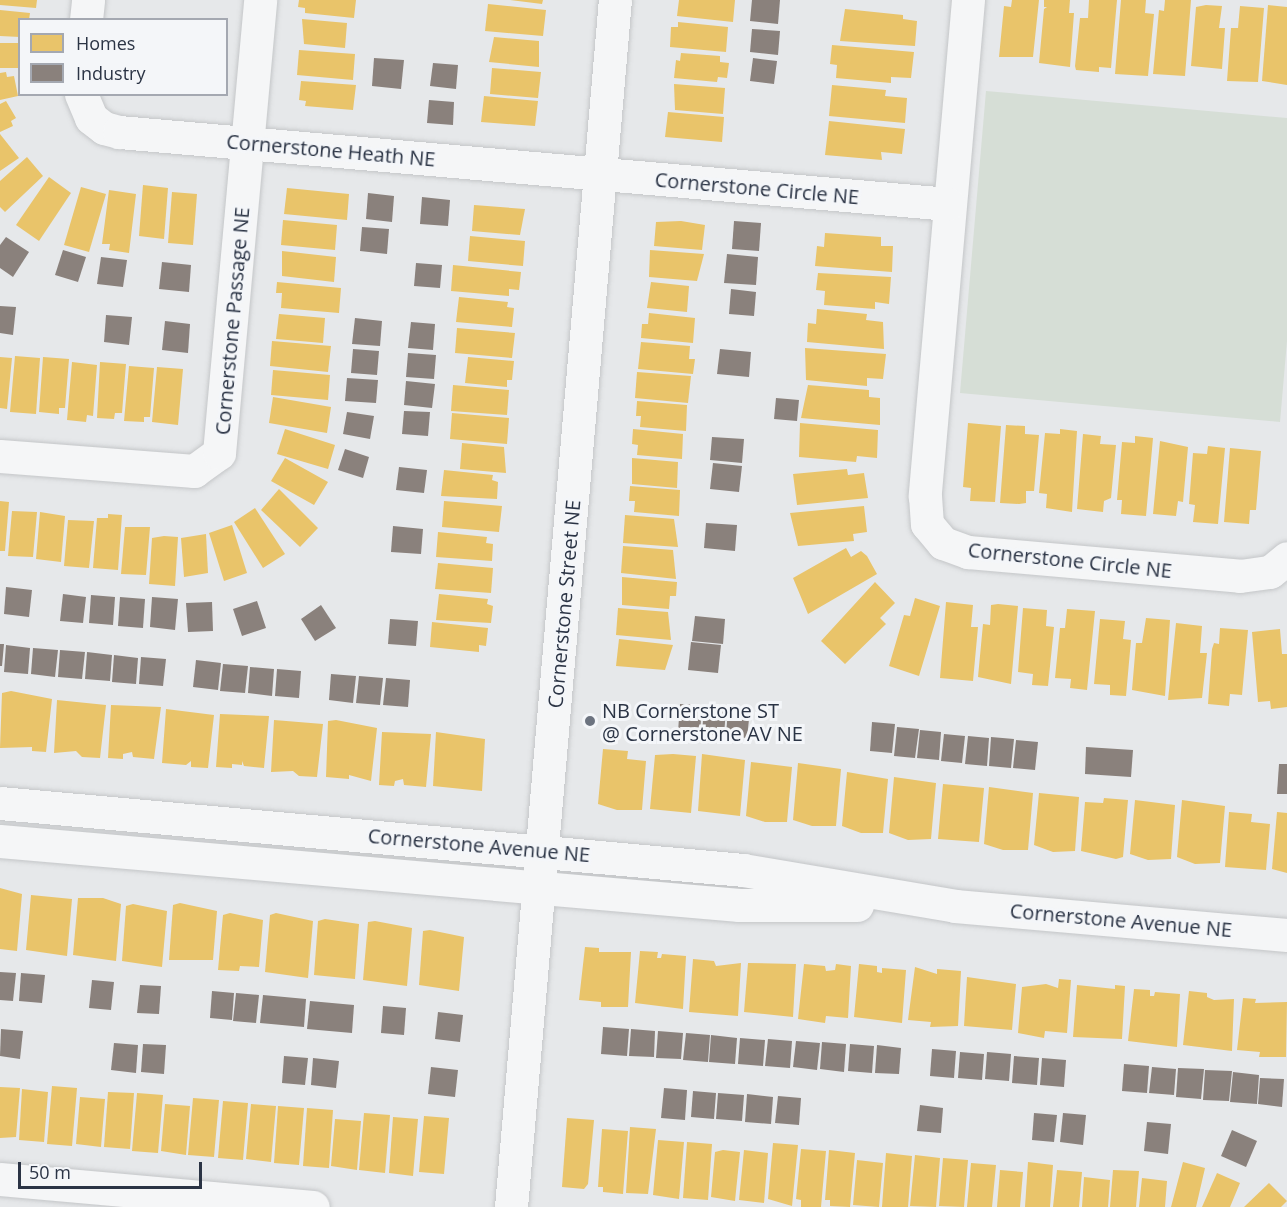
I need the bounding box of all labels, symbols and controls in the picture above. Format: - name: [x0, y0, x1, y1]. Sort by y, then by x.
- legend: [18, 18, 228, 96]
- text: Homes: [76, 31, 135, 55]
- text: Industry: [76, 61, 146, 85]
- street label: Cornerstone Heath NE: [225, 129, 437, 171]
- street label: Cornerstone Circle NE: [654, 167, 860, 209]
- street label: Cornerstone Passage NE: [210, 206, 254, 436]
- street label: Cornerstone Street NE: [543, 499, 585, 709]
- street label: Cornerstone Circle NE: [967, 537, 1173, 583]
- place label: NB Cornerstone ST @ Cornerstone AV NE: [602, 698, 803, 745]
- marker: NB Cornerstone ST @ Cornerstone AV NE: [583, 714, 597, 728]
- street label: Cornerstone Avenue NE: [367, 823, 591, 867]
- street label: Cornerstone Avenue NE: [1009, 898, 1233, 942]
- scale bar: [21, 1150, 206, 1188]
- text: 50 m: [29, 1160, 71, 1184]

